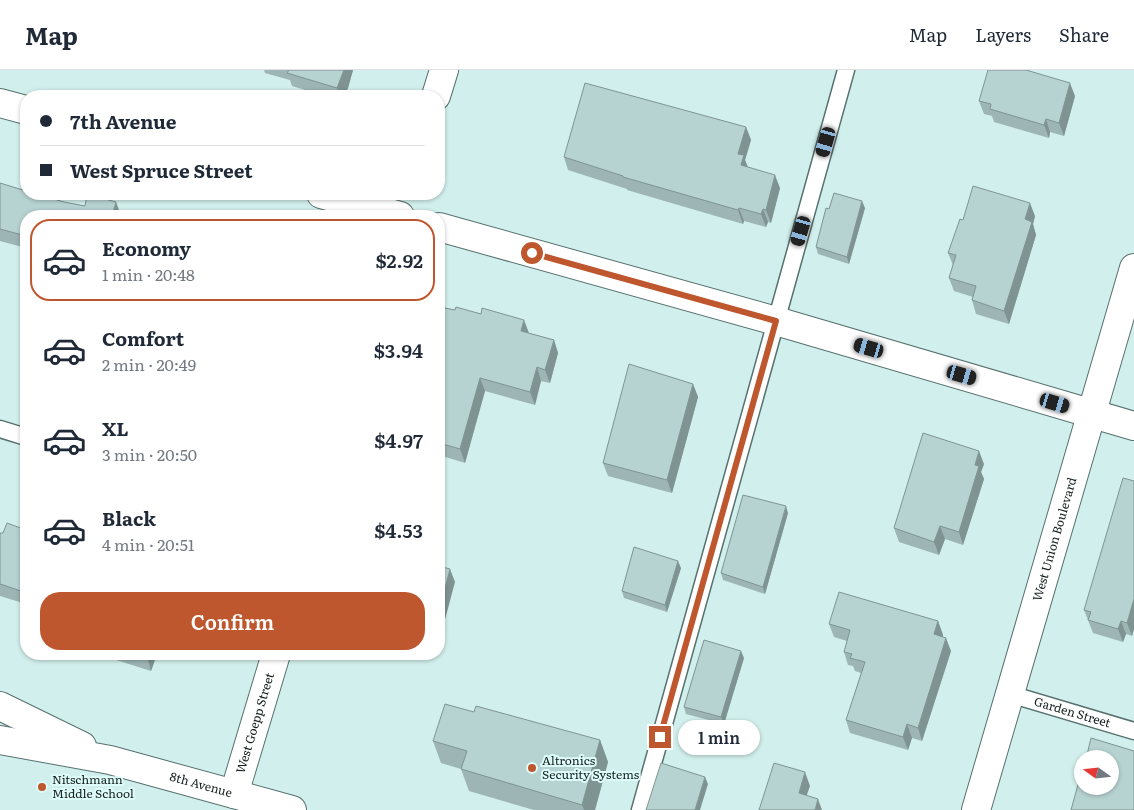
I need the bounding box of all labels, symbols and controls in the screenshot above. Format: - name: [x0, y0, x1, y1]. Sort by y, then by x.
- text: Map: [25, 17, 78, 52]
- text: Map: [909, 21, 947, 48]
- text: Layers: [975, 21, 1031, 48]
- text: Share: [1059, 21, 1109, 48]
- text: 7th Avenue: [70, 107, 176, 135]
- car: [814, 126, 837, 158]
- text: West Spruce Street: [70, 156, 253, 184]
- car: [789, 215, 812, 247]
- text: Economy: [102, 234, 191, 262]
- icon: car: [42, 238, 87, 283]
- route start: [521, 242, 543, 264]
- text: $2.92: [375, 246, 423, 274]
- text: 1 min · 20:48: [102, 262, 195, 286]
- text: Comfort: [102, 324, 184, 352]
- icon: car: [42, 328, 87, 373]
- text: $3.94: [374, 336, 423, 364]
- car: [852, 337, 885, 359]
- text: 2 min · 20:49: [102, 352, 196, 376]
- car: [945, 364, 978, 386]
- car: [1038, 391, 1071, 415]
- text: XL: [102, 414, 129, 442]
- icon: car: [42, 418, 87, 463]
- text: $4.97: [374, 426, 423, 454]
- text: 3 min · 20:50: [102, 442, 197, 466]
- street label: West Union Boulevard: [1027, 474, 1081, 603]
- text: Black: [102, 504, 156, 532]
- icon: car: [42, 508, 87, 553]
- text: $4.53: [374, 516, 423, 544]
- text: 4 min · 20:51: [102, 532, 195, 556]
- button: Confirm: [40, 592, 425, 650]
- street label: West Goepp Street: [231, 670, 278, 775]
- street label: Garden Street: [1032, 692, 1113, 732]
- callout: 1 min: [678, 720, 760, 754]
- text: 1 min: [698, 725, 740, 749]
- route end: [649, 726, 671, 748]
- north arrow: [1074, 750, 1119, 795]
- map controls: [1074, 750, 1119, 795]
- place label: Altronics Security Systems: [542, 751, 640, 783]
- marker: Altronics Security Systems: [526, 762, 538, 774]
- street label: 8th Avenue: [168, 767, 234, 801]
- place label: Nitschmann Middle School: [52, 770, 134, 802]
- marker: Nitschmann Middle School: [36, 781, 48, 793]

